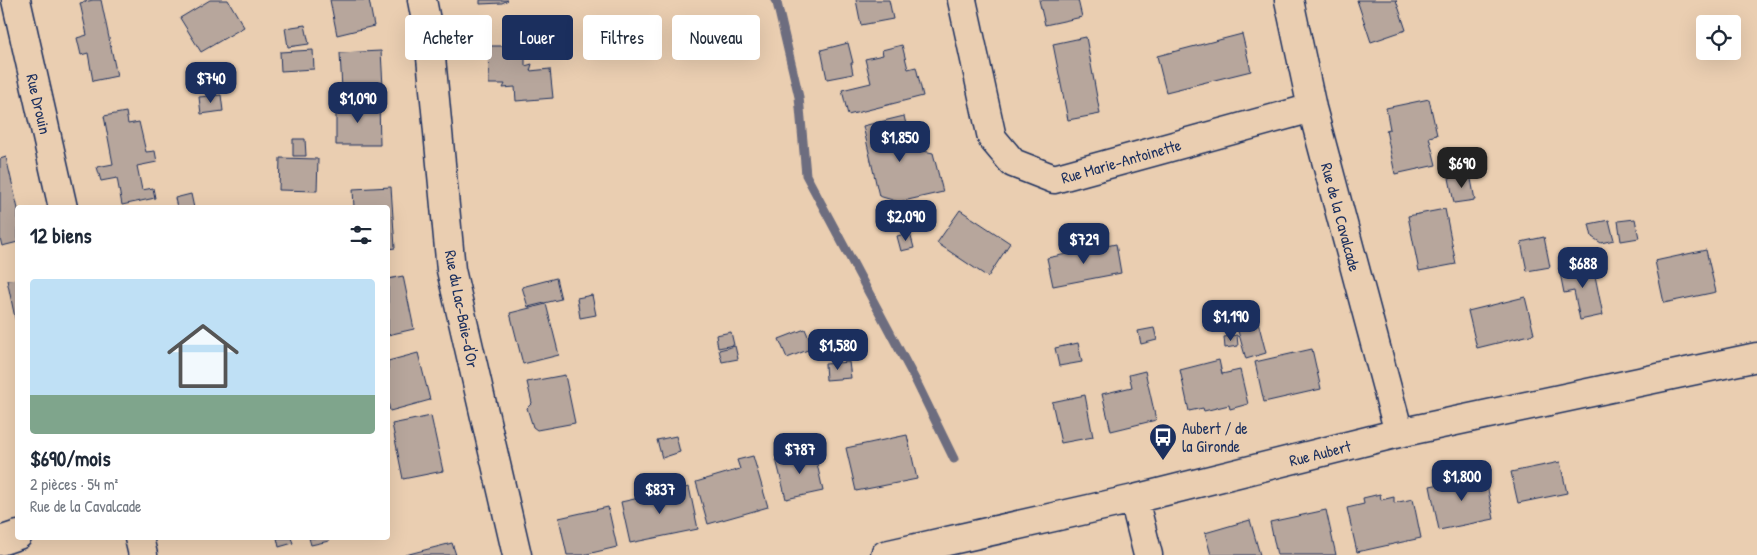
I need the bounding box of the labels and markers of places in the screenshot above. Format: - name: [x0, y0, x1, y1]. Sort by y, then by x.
- pin: $740: [181, 62, 241, 104]
- pin: $1,090: [317, 82, 399, 124]
- pin: $1,850: [859, 120, 941, 163]
- pin: $690: [1432, 146, 1492, 189]
- pin: $2,090: [865, 200, 947, 242]
- pin: $729: [1054, 222, 1114, 265]
- pin: $688: [1553, 246, 1613, 289]
- pin: $1,190: [1190, 300, 1272, 342]
- pin: $1,580: [797, 328, 879, 371]
- place label: Aubert / de la Gironde: [1182, 417, 1248, 457]
- bus stop icon: Aubert / de la Gironde: [1148, 422, 1178, 461]
- pin: $787: [770, 432, 830, 475]
- pin: $1,800: [1421, 460, 1503, 502]
- pin: $837: [630, 472, 690, 515]

